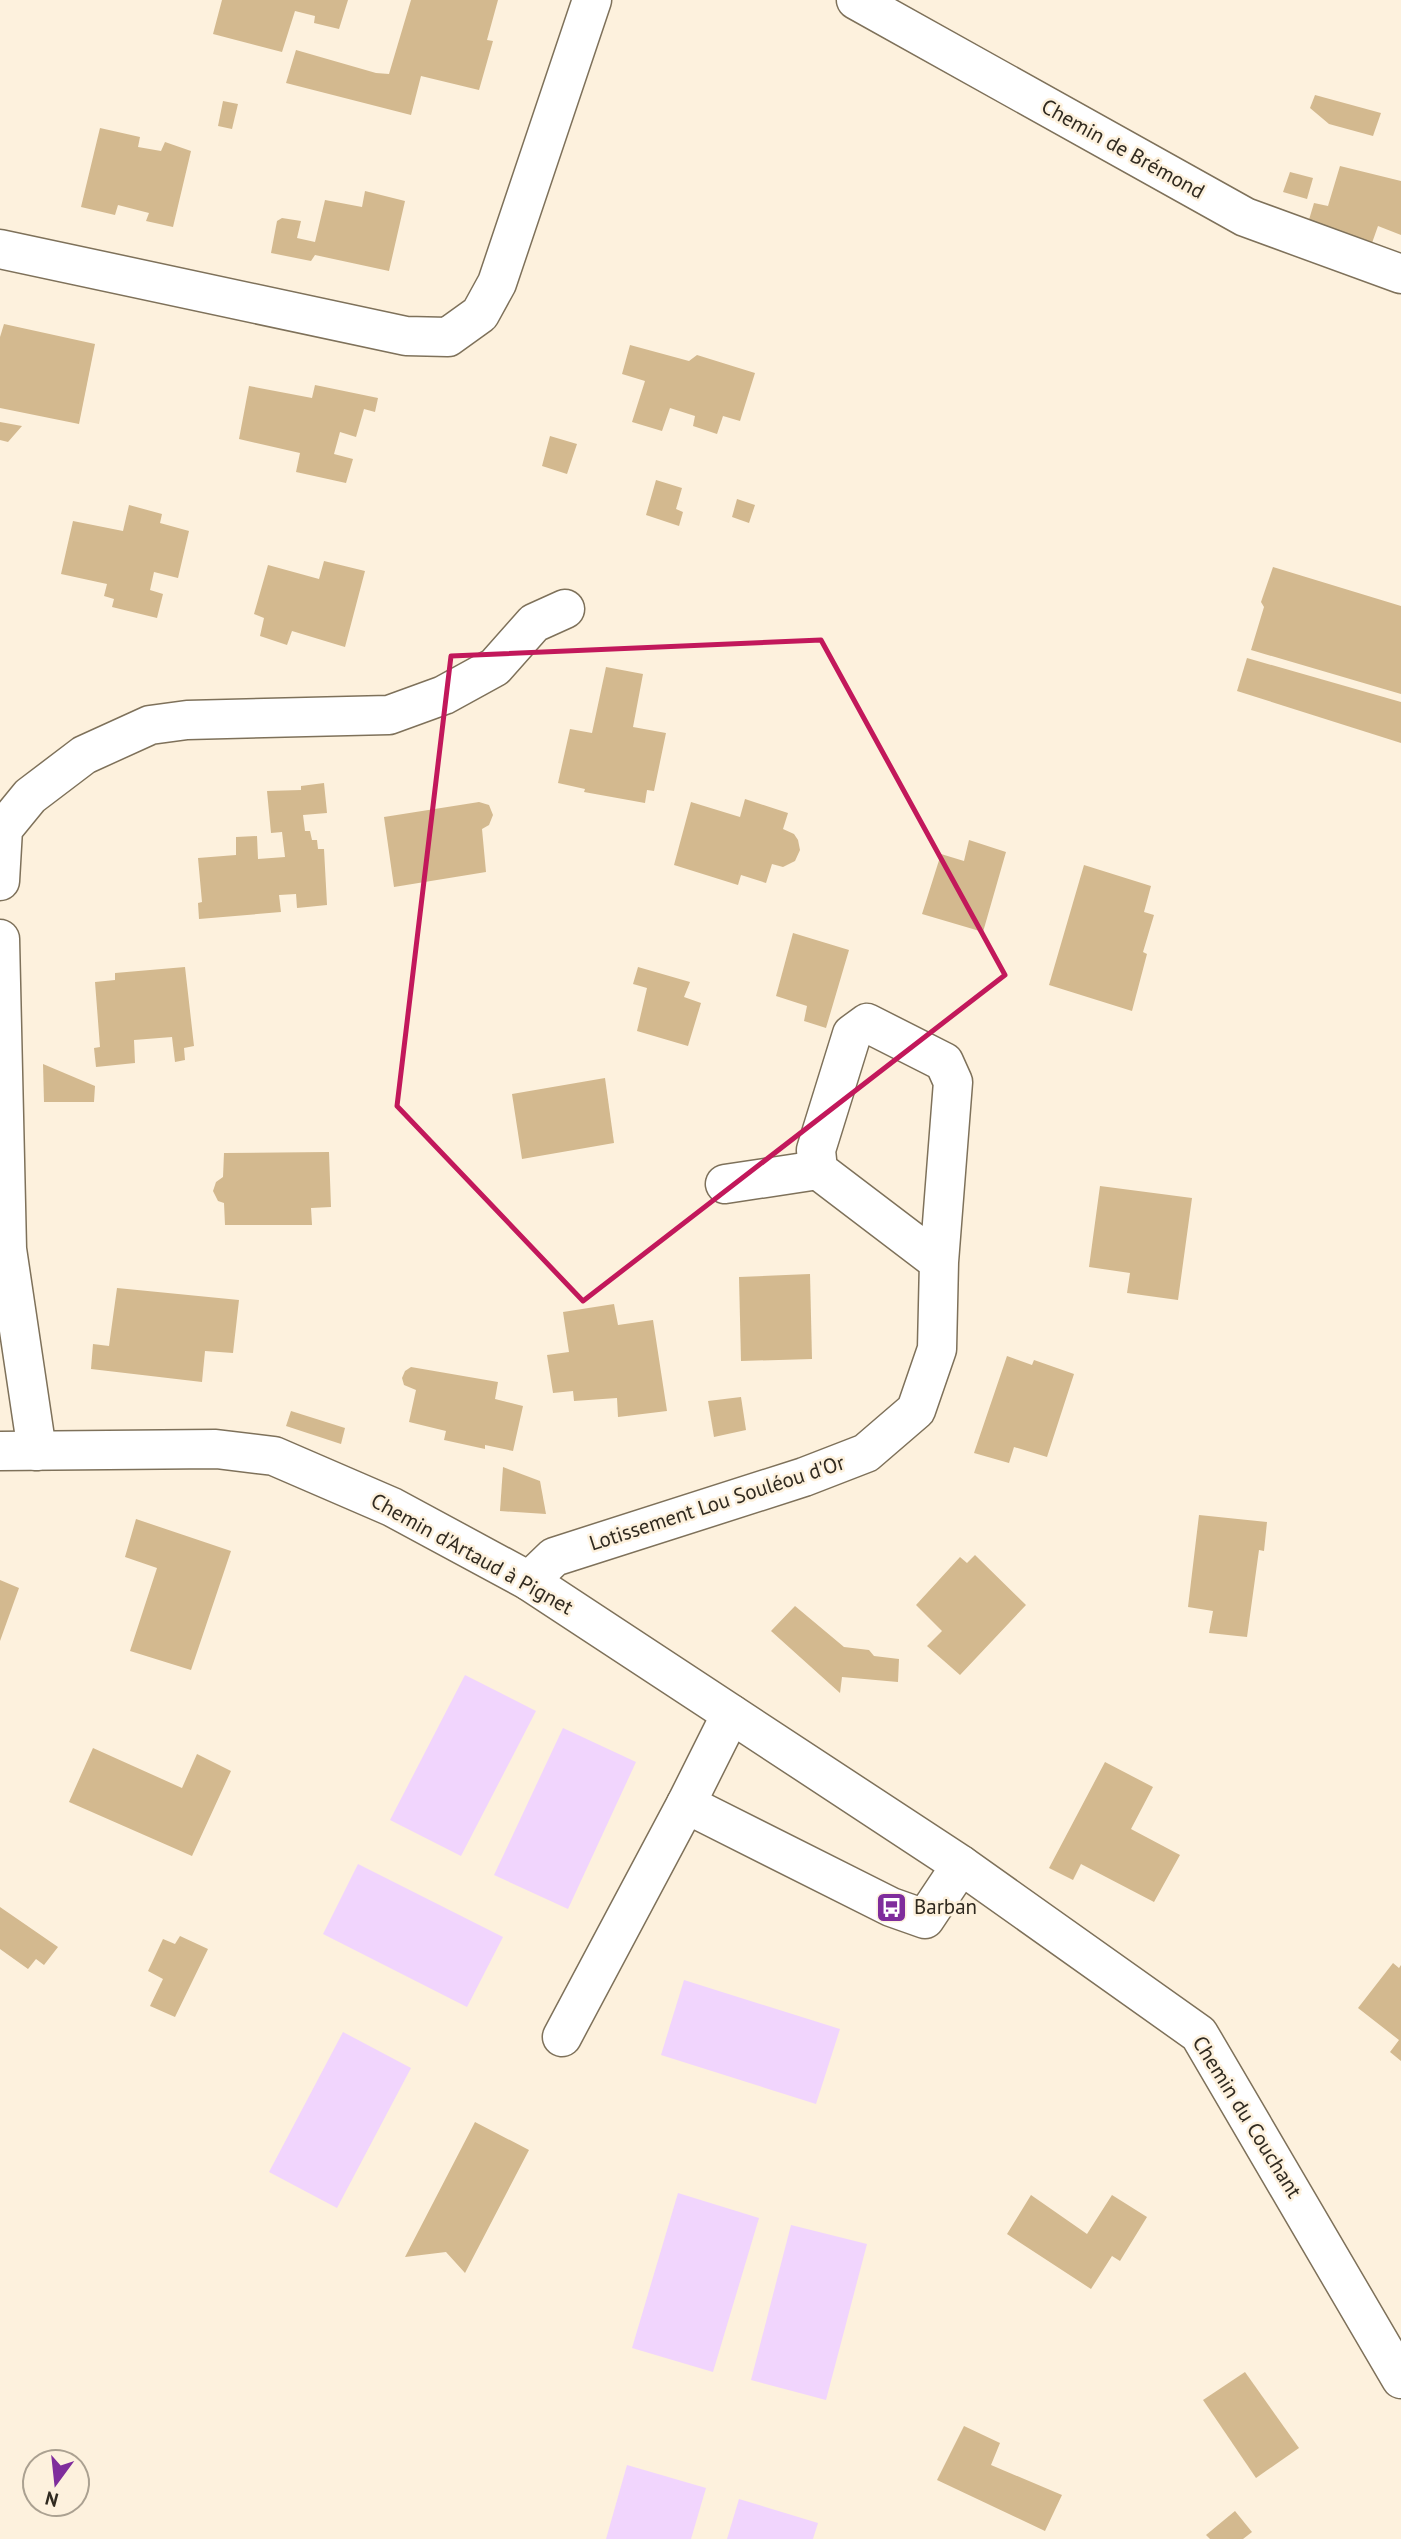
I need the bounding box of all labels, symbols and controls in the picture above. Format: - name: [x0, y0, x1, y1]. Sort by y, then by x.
- street label: Chemin de Brémond: [1037, 92, 1210, 205]
- street label: Lotissement Lou Souléou d'Or: [586, 1448, 848, 1557]
- street label: Chemin d'Artaud à Pignet: [366, 1487, 578, 1620]
- bus stop icon: Barban: [874, 1890, 908, 1924]
- place label: Barban: [914, 1893, 977, 1920]
- street label: Chemin du Couchant: [1187, 2031, 1308, 2203]
- north arrow: [21, 2448, 91, 2518]
- text: N: [42, 2486, 61, 2513]

